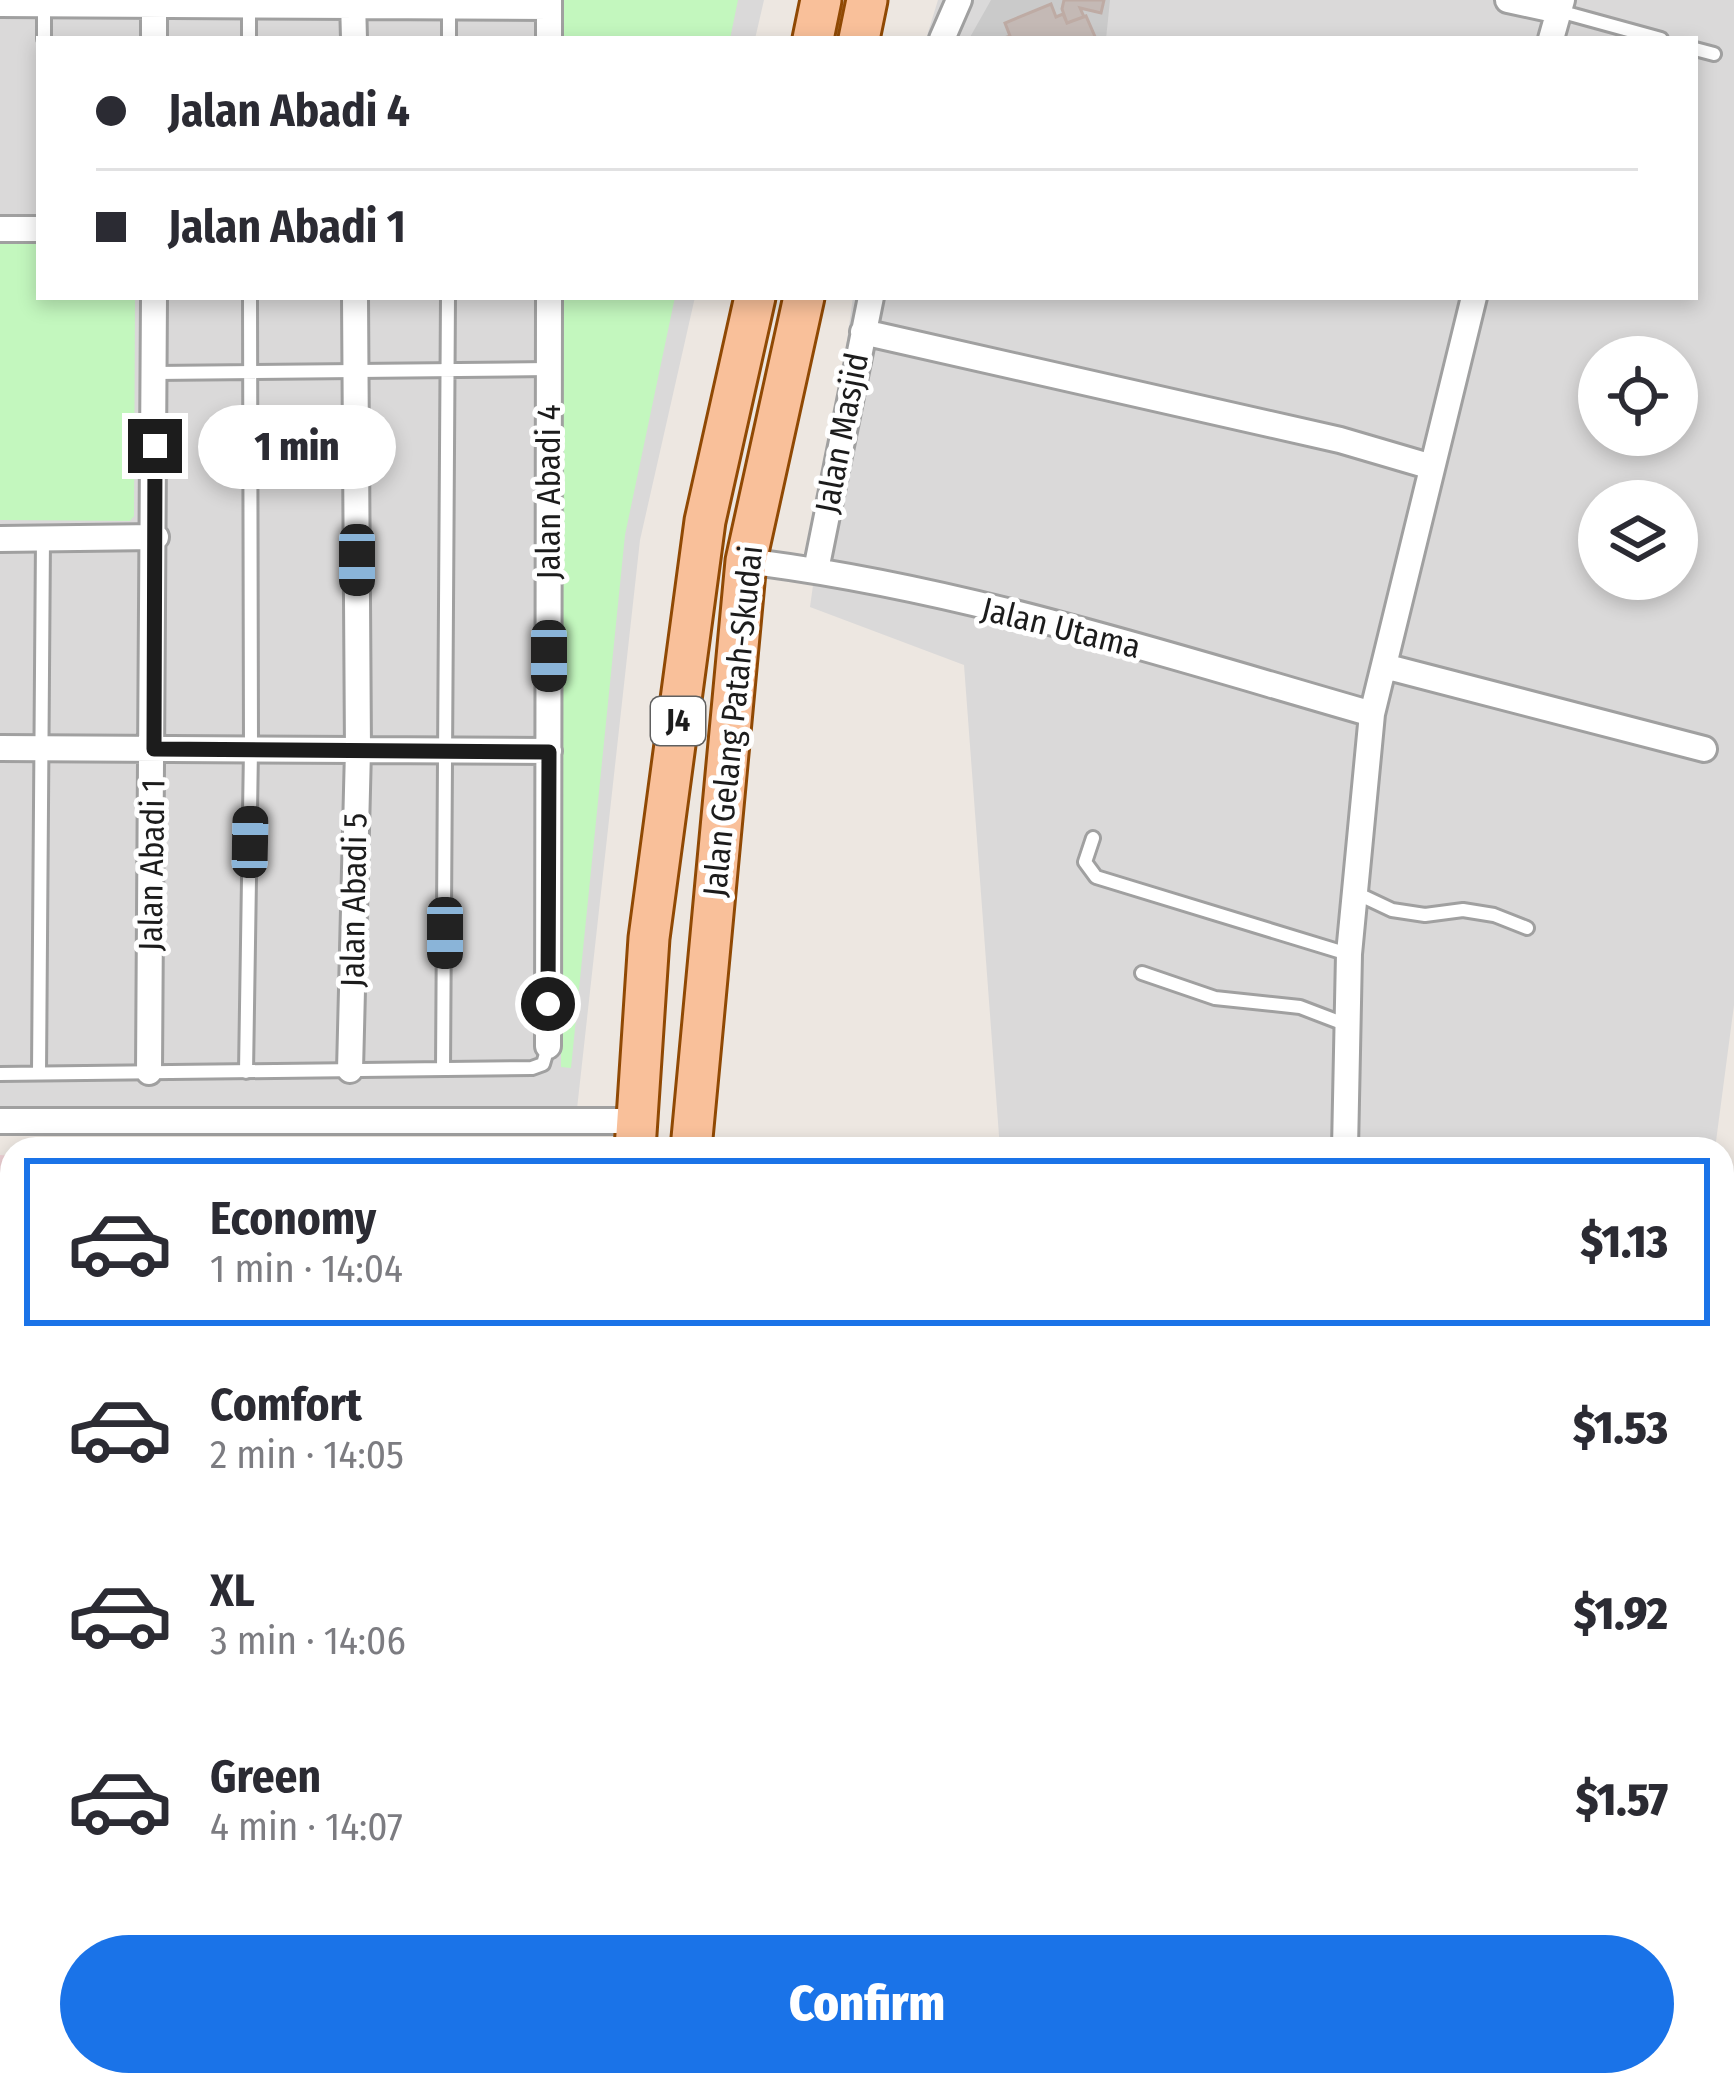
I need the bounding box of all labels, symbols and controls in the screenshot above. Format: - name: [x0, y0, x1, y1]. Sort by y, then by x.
- text: Jalan Abadi 4: [168, 84, 410, 138]
- text: Jalan Abadi 1: [168, 200, 406, 254]
- map controls: [1578, 336, 1698, 600]
- button: locate: [1578, 336, 1698, 456]
- street label: Jalan Masjid: [807, 349, 877, 517]
- callout: 1 min: [197, 404, 395, 488]
- street label: Jalan Abadi 4: [529, 404, 569, 580]
- route end: [128, 419, 182, 473]
- text: 1 min: [255, 424, 339, 470]
- button: layers: [1578, 480, 1698, 600]
- car: [339, 524, 375, 596]
- street label: Jalan Gelang Patah-Skudai: [695, 543, 771, 899]
- street label: Jalan Utama: [977, 589, 1145, 667]
- car: [531, 620, 567, 692]
- road number: J4: [651, 697, 705, 745]
- street label: Jalan Abadi 1: [131, 779, 173, 951]
- car: [231, 806, 269, 878]
- street label: Jalan Abadi 5: [332, 812, 376, 988]
- car: [427, 897, 463, 969]
- route start: [521, 977, 575, 1031]
- icon: car: [66, 1188, 174, 1296]
- text: Economy: [210, 1192, 376, 1246]
- text: $1.13: [1581, 1215, 1668, 1269]
- text: 1 min · 14:04: [210, 1246, 403, 1292]
- icon: car: [66, 1374, 174, 1482]
- text: Comfort: [210, 1378, 362, 1432]
- text: $1.53: [1573, 1401, 1668, 1455]
- text: 2 min · 14:05: [210, 1432, 404, 1478]
- icon: car: [66, 1560, 174, 1668]
- text: XL: [210, 1564, 255, 1618]
- text: $1.92: [1574, 1587, 1668, 1641]
- text: 3 min · 14:06: [210, 1618, 406, 1664]
- icon: car: [66, 1746, 174, 1854]
- text: Green: [210, 1750, 321, 1804]
- text: $1.57: [1576, 1773, 1668, 1827]
- text: 4 min · 14:07: [210, 1804, 403, 1850]
- button: Confirm: [60, 1935, 1674, 2073]

